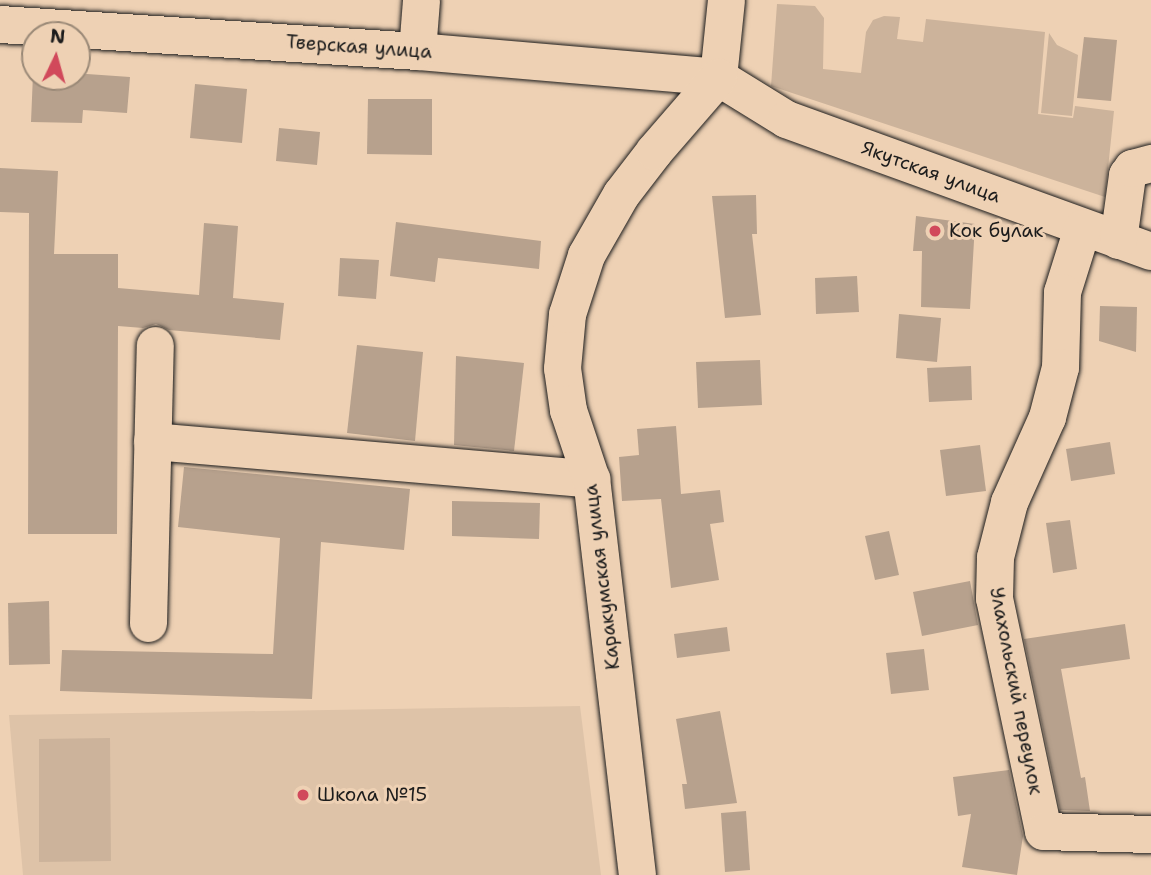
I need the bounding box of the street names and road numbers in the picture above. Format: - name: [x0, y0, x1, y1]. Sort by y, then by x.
- street label: Тверская улица: [285, 31, 433, 63]
- street label: Якутская улица: [858, 136, 1004, 208]
- street label: Каракумская улица: [579, 483, 625, 671]
- street label: Улахольский переулок: [985, 585, 1047, 797]

